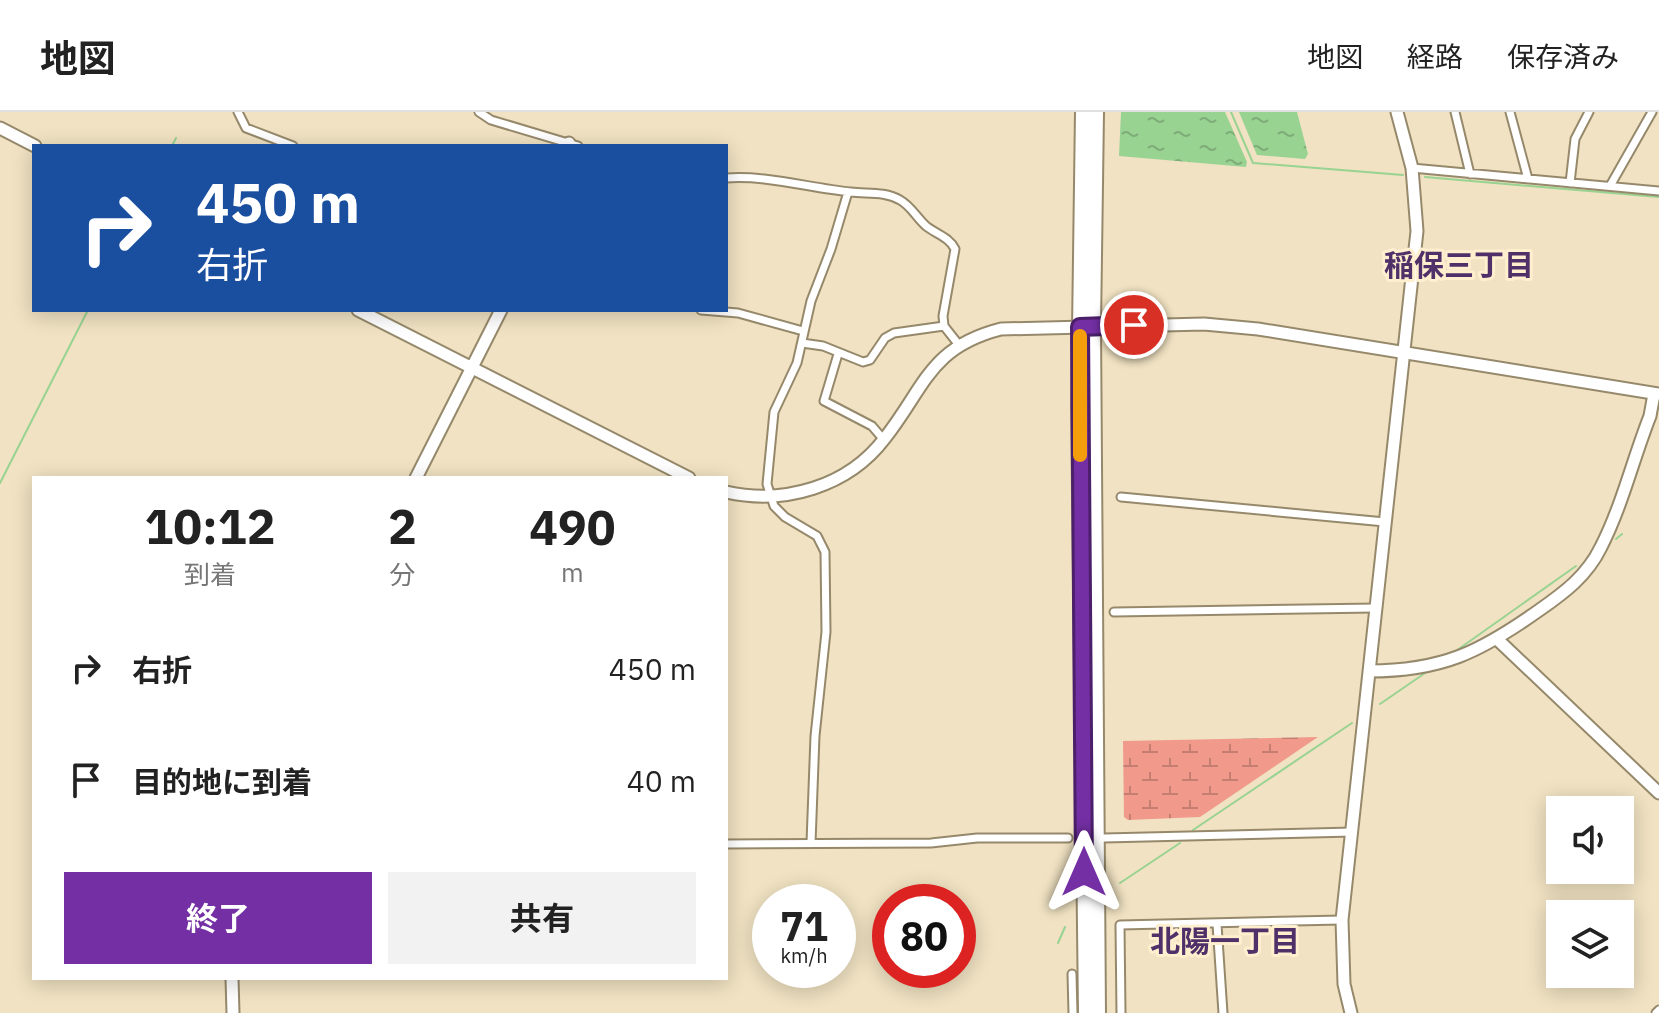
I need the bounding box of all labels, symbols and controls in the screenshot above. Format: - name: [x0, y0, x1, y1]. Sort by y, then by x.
- text: 地図: [40, 33, 116, 82]
- text: 地図: [1307, 38, 1363, 75]
- text: 経路: [1407, 38, 1463, 75]
- text: 保存済み: [1507, 38, 1619, 75]
- text: 450 m: [196, 166, 360, 238]
- icon: right: [64, 176, 168, 280]
- text: 右折: [196, 241, 268, 288]
- district label: 稲保三丁目: [1384, 245, 1534, 284]
- pin: [1100, 291, 1168, 359]
- icon: arrive: [1112, 303, 1156, 347]
- text: 10:12: [144, 495, 275, 557]
- text: 2: [388, 495, 417, 557]
- text: 490: [529, 496, 616, 558]
- text: m: [561, 555, 584, 589]
- text: 到着: [184, 557, 236, 591]
- text: 分: [389, 557, 415, 591]
- icon: right: [64, 646, 108, 690]
- text: 450 m: [609, 649, 696, 688]
- text: 右折: [132, 650, 192, 689]
- icon: arrive: [64, 758, 108, 802]
- text: 40 m: [627, 761, 696, 800]
- text: 目的地に到着: [132, 762, 312, 801]
- map controls: [1546, 796, 1634, 988]
- button: sound: [1546, 796, 1634, 884]
- position arrow: [1042, 830, 1126, 914]
- button: 終了: [64, 872, 372, 964]
- button: 共有: [388, 872, 696, 964]
- speed limit sign: 80: [872, 884, 976, 988]
- text: 71: [780, 900, 828, 952]
- button: layers: [1546, 900, 1634, 988]
- district label: 北陽一丁目: [1150, 921, 1300, 960]
- text: km/h: [780, 942, 828, 969]

